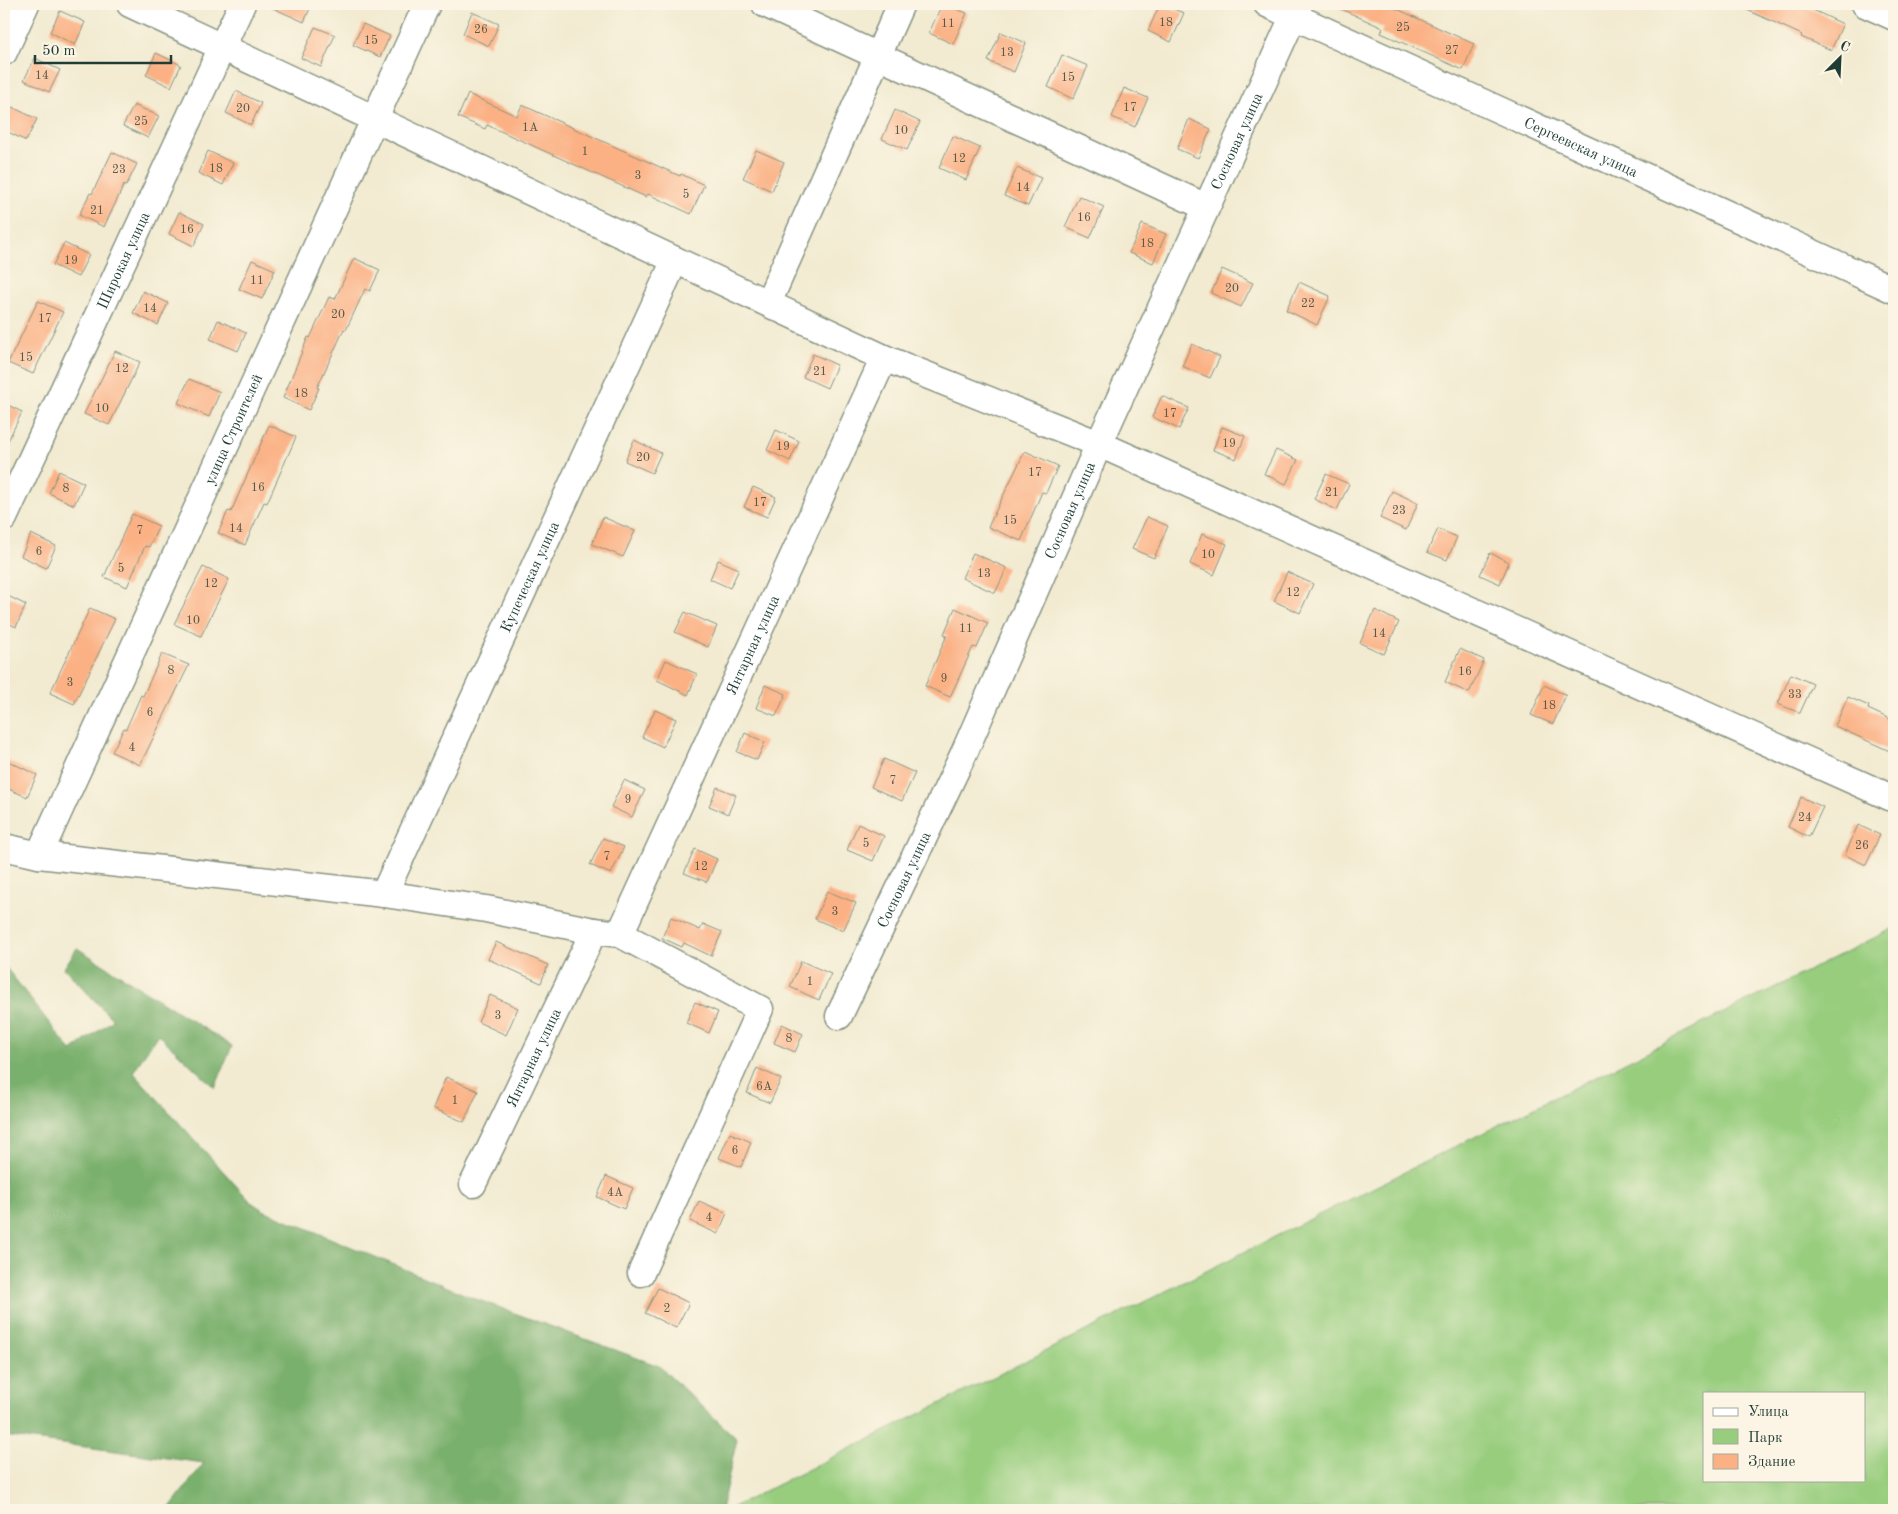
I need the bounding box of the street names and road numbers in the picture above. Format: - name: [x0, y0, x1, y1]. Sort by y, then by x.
- street label: Сосновая улица: [1209, 90, 1267, 193]
- street label: Сергеевская улица: [1521, 116, 1640, 181]
- street label: Широкая улица: [96, 209, 154, 312]
- street label: улица Строителей: [203, 372, 266, 487]
- street label: Сосновая улица: [1044, 459, 1099, 562]
- street label: Купеческая улица: [499, 519, 563, 635]
- street label: Янтарная улица: [725, 593, 783, 698]
- street label: Сосновая улица: [876, 829, 935, 931]
- street label: Янтарная улица: [505, 1006, 565, 1110]

